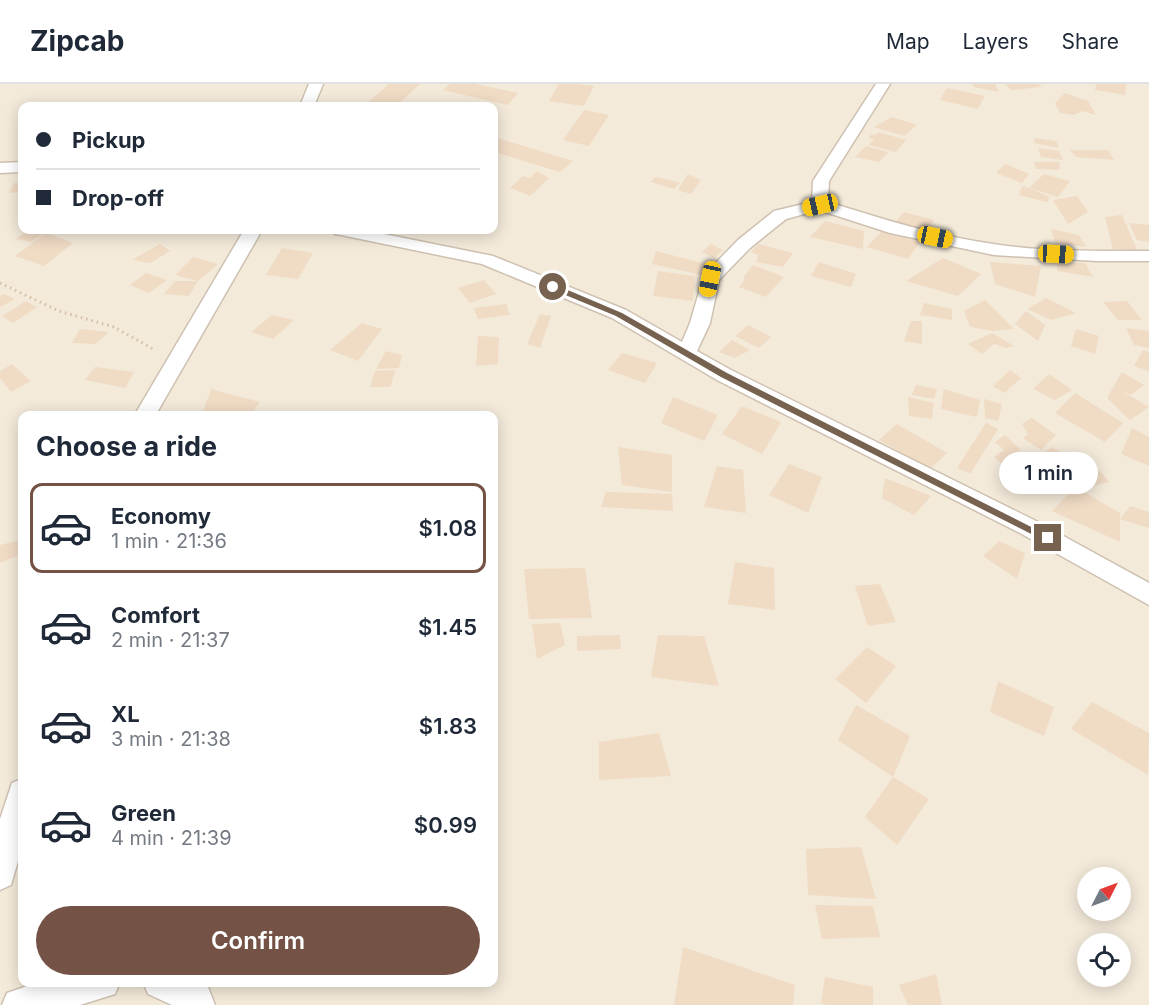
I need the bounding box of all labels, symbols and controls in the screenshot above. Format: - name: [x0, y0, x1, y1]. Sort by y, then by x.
- text: Zipcab: [30, 24, 125, 58]
- text: Map: [886, 29, 930, 54]
- text: Layers: [963, 29, 1029, 54]
- text: Share: [1062, 29, 1119, 54]
- text: Pickup: [72, 127, 146, 153]
- text: Drop-off: [72, 185, 164, 211]
- car: [800, 192, 840, 218]
- car: [916, 224, 954, 250]
- car: [1038, 244, 1074, 264]
- car: [697, 260, 723, 298]
- route start: [539, 273, 566, 300]
- text: Choose a ride: [36, 430, 217, 463]
- callout: 1 min: [998, 451, 1098, 493]
- text: 1 min: [1024, 461, 1073, 485]
- icon: car: [39, 501, 93, 555]
- text: Economy: [111, 503, 211, 529]
- text: $1.08: [418, 515, 477, 541]
- route end: [1034, 524, 1061, 551]
- text: 1 min · 21:36: [111, 529, 227, 553]
- icon: car: [39, 600, 93, 654]
- text: Comfort: [111, 602, 200, 628]
- text: $1.45: [418, 614, 477, 640]
- text: 2 min · 21:37: [111, 628, 230, 652]
- icon: car: [39, 699, 93, 753]
- text: XL: [111, 701, 140, 727]
- text: $1.83: [419, 713, 477, 739]
- text: 3 min · 21:38: [111, 727, 231, 751]
- icon: car: [39, 798, 93, 852]
- text: Green: [111, 800, 176, 826]
- text: $0.99: [414, 812, 477, 838]
- text: 4 min · 21:39: [111, 826, 232, 850]
- north arrow: [1077, 867, 1131, 921]
- map controls: [1077, 867, 1131, 987]
- button: Confirm: [36, 906, 480, 975]
- button: locate: [1077, 933, 1131, 987]

